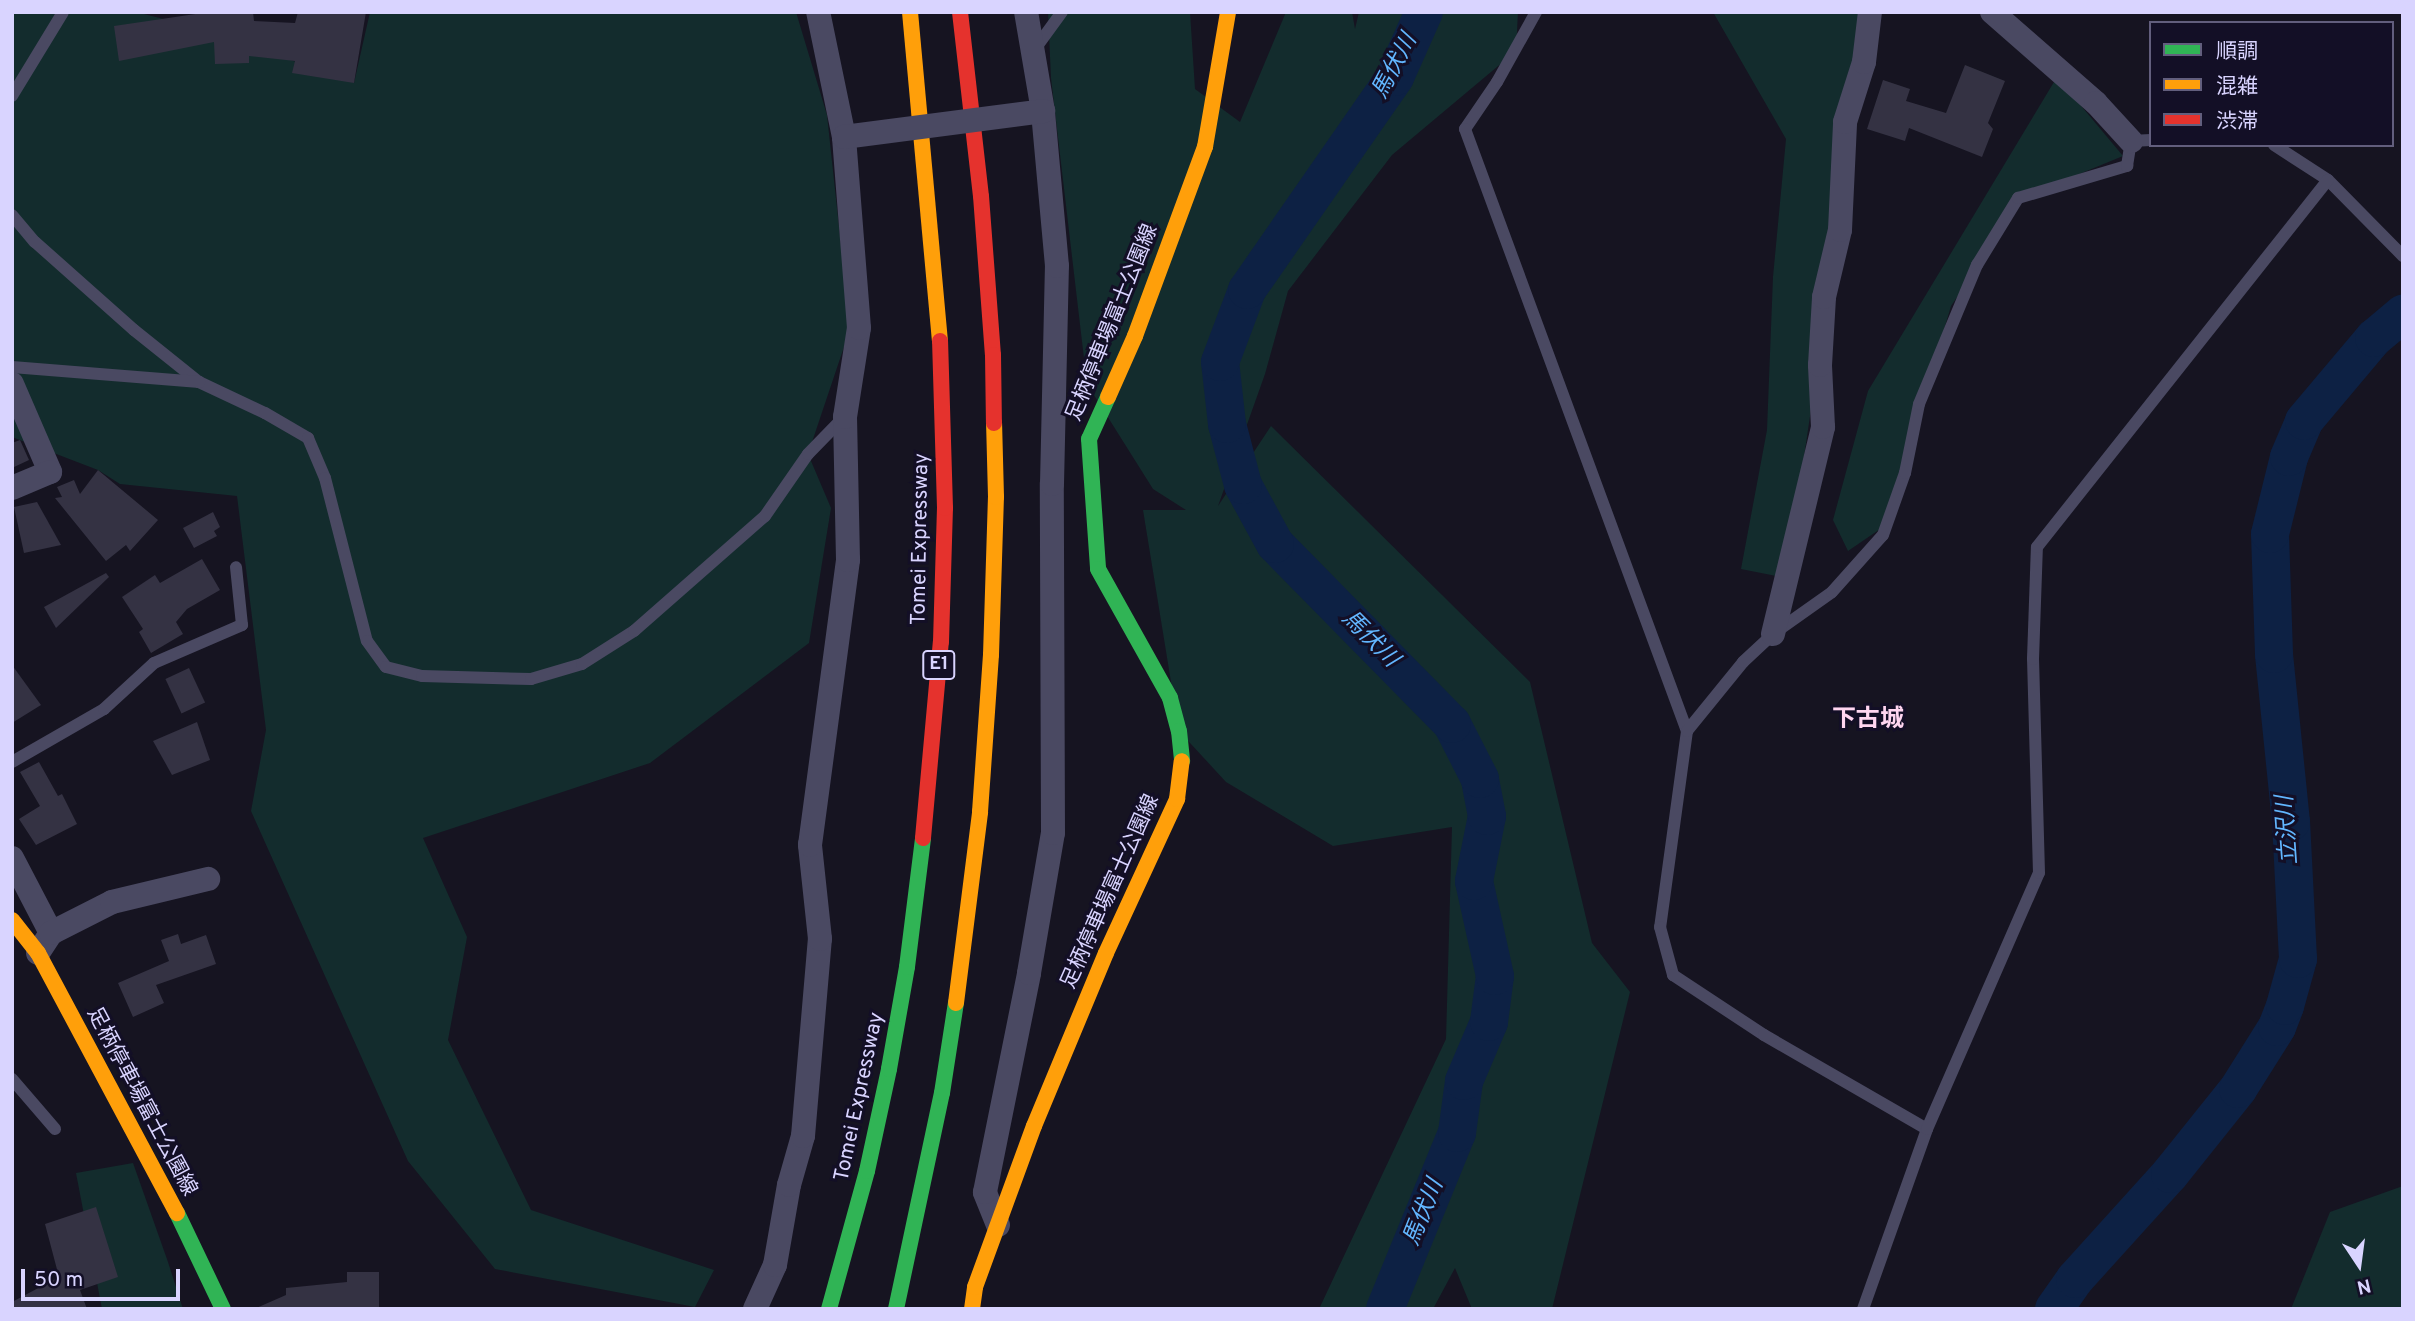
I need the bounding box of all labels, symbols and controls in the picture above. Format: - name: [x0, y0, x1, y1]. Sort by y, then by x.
- legend: [2149, 21, 2394, 147]
- water label: 馬伏川: [1368, 30, 1424, 104]
- text: 順調: [2216, 39, 2258, 66]
- text: 混雑: [2216, 74, 2258, 101]
- text: 渋滞: [2216, 109, 2258, 136]
- street label: 足柄停車場富士公園線: [1062, 221, 1164, 425]
- street label: Tomei Expressway: [907, 453, 935, 625]
- water label: 馬伏川: [1335, 606, 1403, 674]
- road number: E1: [922, 650, 956, 680]
- district label: 下古城: [1832, 707, 1904, 735]
- street label: 足柄停車場富士公園線: [1057, 791, 1165, 993]
- water label: 立沢川: [2273, 795, 2305, 865]
- street label: 足柄停車場富士公園線: [81, 1003, 201, 1201]
- street label: Tomei Expressway: [830, 1010, 890, 1184]
- water label: 馬伏川: [1399, 1176, 1451, 1250]
- north arrow: [2324, 1230, 2394, 1300]
- scale bar: [24, 1254, 184, 1298]
- text: 50 m: [34, 1267, 83, 1294]
- text: N: [2354, 1272, 2373, 1299]

